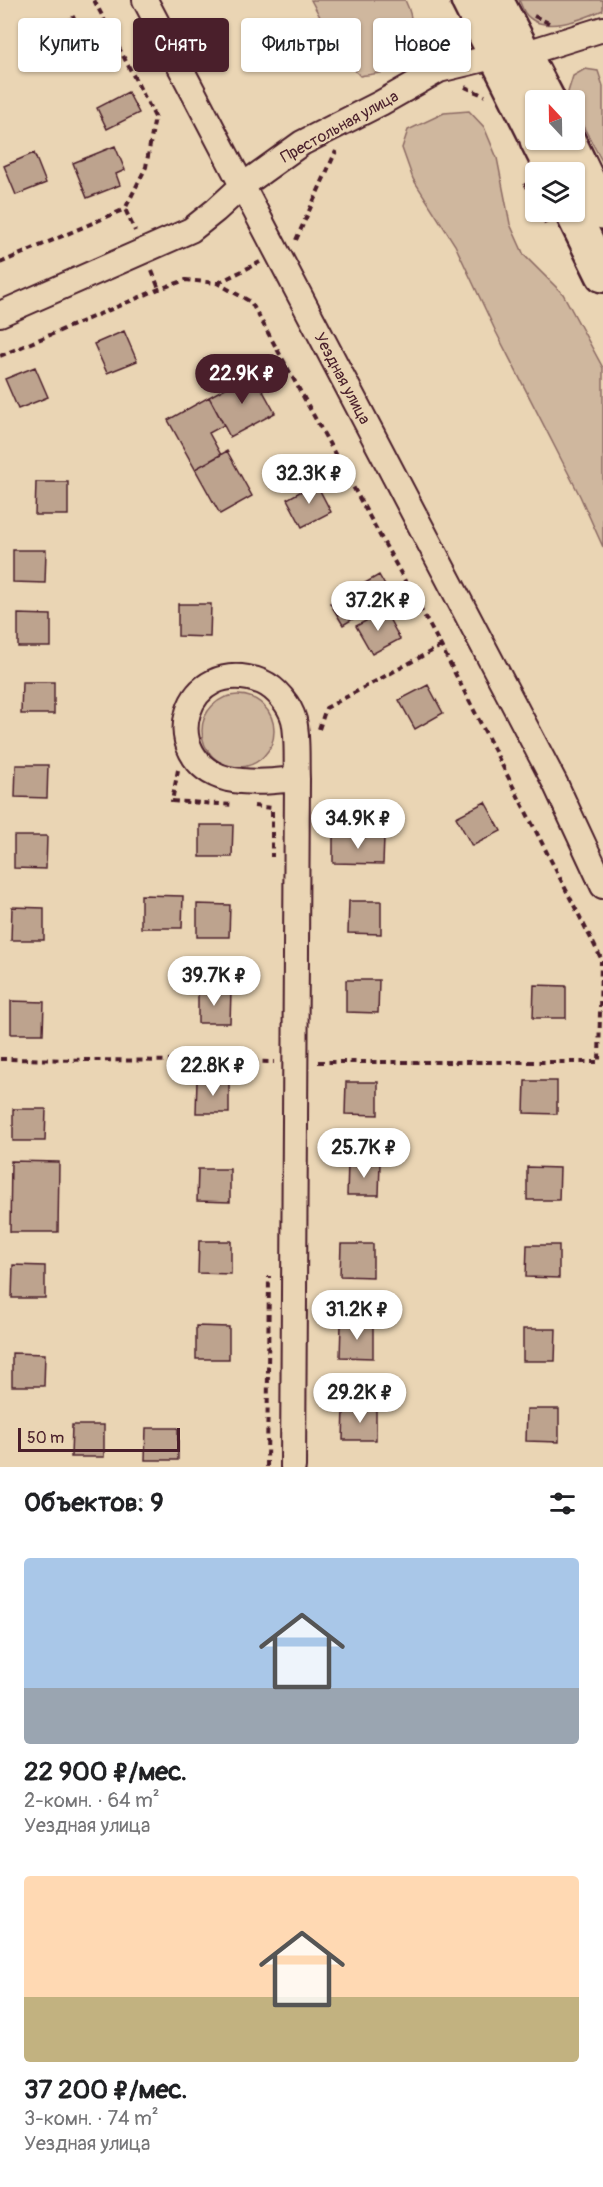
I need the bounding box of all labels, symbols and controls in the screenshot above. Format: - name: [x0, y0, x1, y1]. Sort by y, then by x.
- chip: Купить: [18, 18, 121, 72]
- chip: Снять: [133, 18, 229, 72]
- chip: Фильтры: [241, 18, 361, 72]
- chip: Новое: [373, 18, 471, 72]
- street label: Престольная улица: [277, 86, 402, 167]
- north arrow: [525, 90, 585, 150]
- map controls: [525, 90, 585, 222]
- button: layers: [525, 162, 585, 222]
- street label: Уездная улица: [310, 329, 375, 428]
- pin: 22.9K ₽: [187, 354, 297, 405]
- text: 22.9K ₽: [209, 361, 275, 386]
- pin: 32.3K ₽: [254, 454, 364, 505]
- text: 32.3K ₽: [276, 461, 342, 486]
- pin: 37.2K ₽: [323, 581, 433, 632]
- text: 37.2K ₽: [345, 588, 411, 613]
- pin: 34.9K ₽: [303, 799, 413, 850]
- text: 34.9K ₽: [325, 806, 391, 831]
- pin: 39.7K ₽: [159, 956, 269, 1007]
- text: 39.7K ₽: [182, 963, 246, 988]
- pin: 22.8K ₽: [158, 1046, 268, 1097]
- text: 22.8K ₽: [180, 1053, 246, 1078]
- pin: 25.7K ₽: [309, 1128, 419, 1179]
- text: 25.7K ₽: [331, 1135, 397, 1160]
- pin: 31.2K ₽: [302, 1290, 412, 1341]
- text: 31.2K ₽: [326, 1297, 388, 1322]
- pin: 29.2K ₽: [305, 1373, 415, 1424]
- text: 29.2K ₽: [327, 1380, 393, 1405]
- scale bar: [18, 1425, 180, 1452]
- text: 50 m: [27, 1428, 64, 1448]
- text: Объектов: 9: [24, 1487, 164, 1519]
- icon: filters: [546, 1487, 579, 1520]
- icon: home: [248, 1597, 356, 1705]
- text: 22 900 ₽/мес.: [24, 1756, 187, 1788]
- text: 2-комн. · 64 m²: [24, 1788, 160, 1813]
- text: Уездная улица: [24, 1813, 150, 1838]
- icon: home: [248, 1915, 356, 2023]
- text: 37 200 ₽/мес.: [24, 2074, 187, 2106]
- text: 3-комн. · 74 m²: [24, 2106, 159, 2131]
- text: Уездная улица: [24, 2131, 150, 2156]

